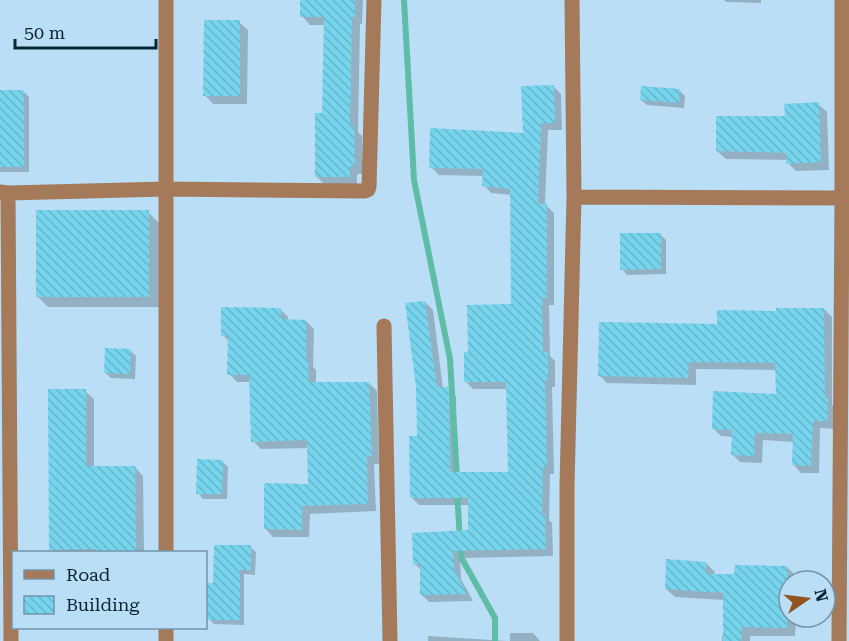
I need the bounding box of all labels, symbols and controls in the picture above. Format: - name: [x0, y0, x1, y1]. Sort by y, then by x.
- scale bar: [15, 12, 156, 50]
- text: 50 m: [24, 22, 65, 43]
- legend: [12, 551, 207, 629]
- text: Road: [66, 564, 111, 585]
- north arrow: [777, 569, 837, 629]
- text: N: [810, 587, 832, 604]
- text: Building: [66, 594, 140, 615]

